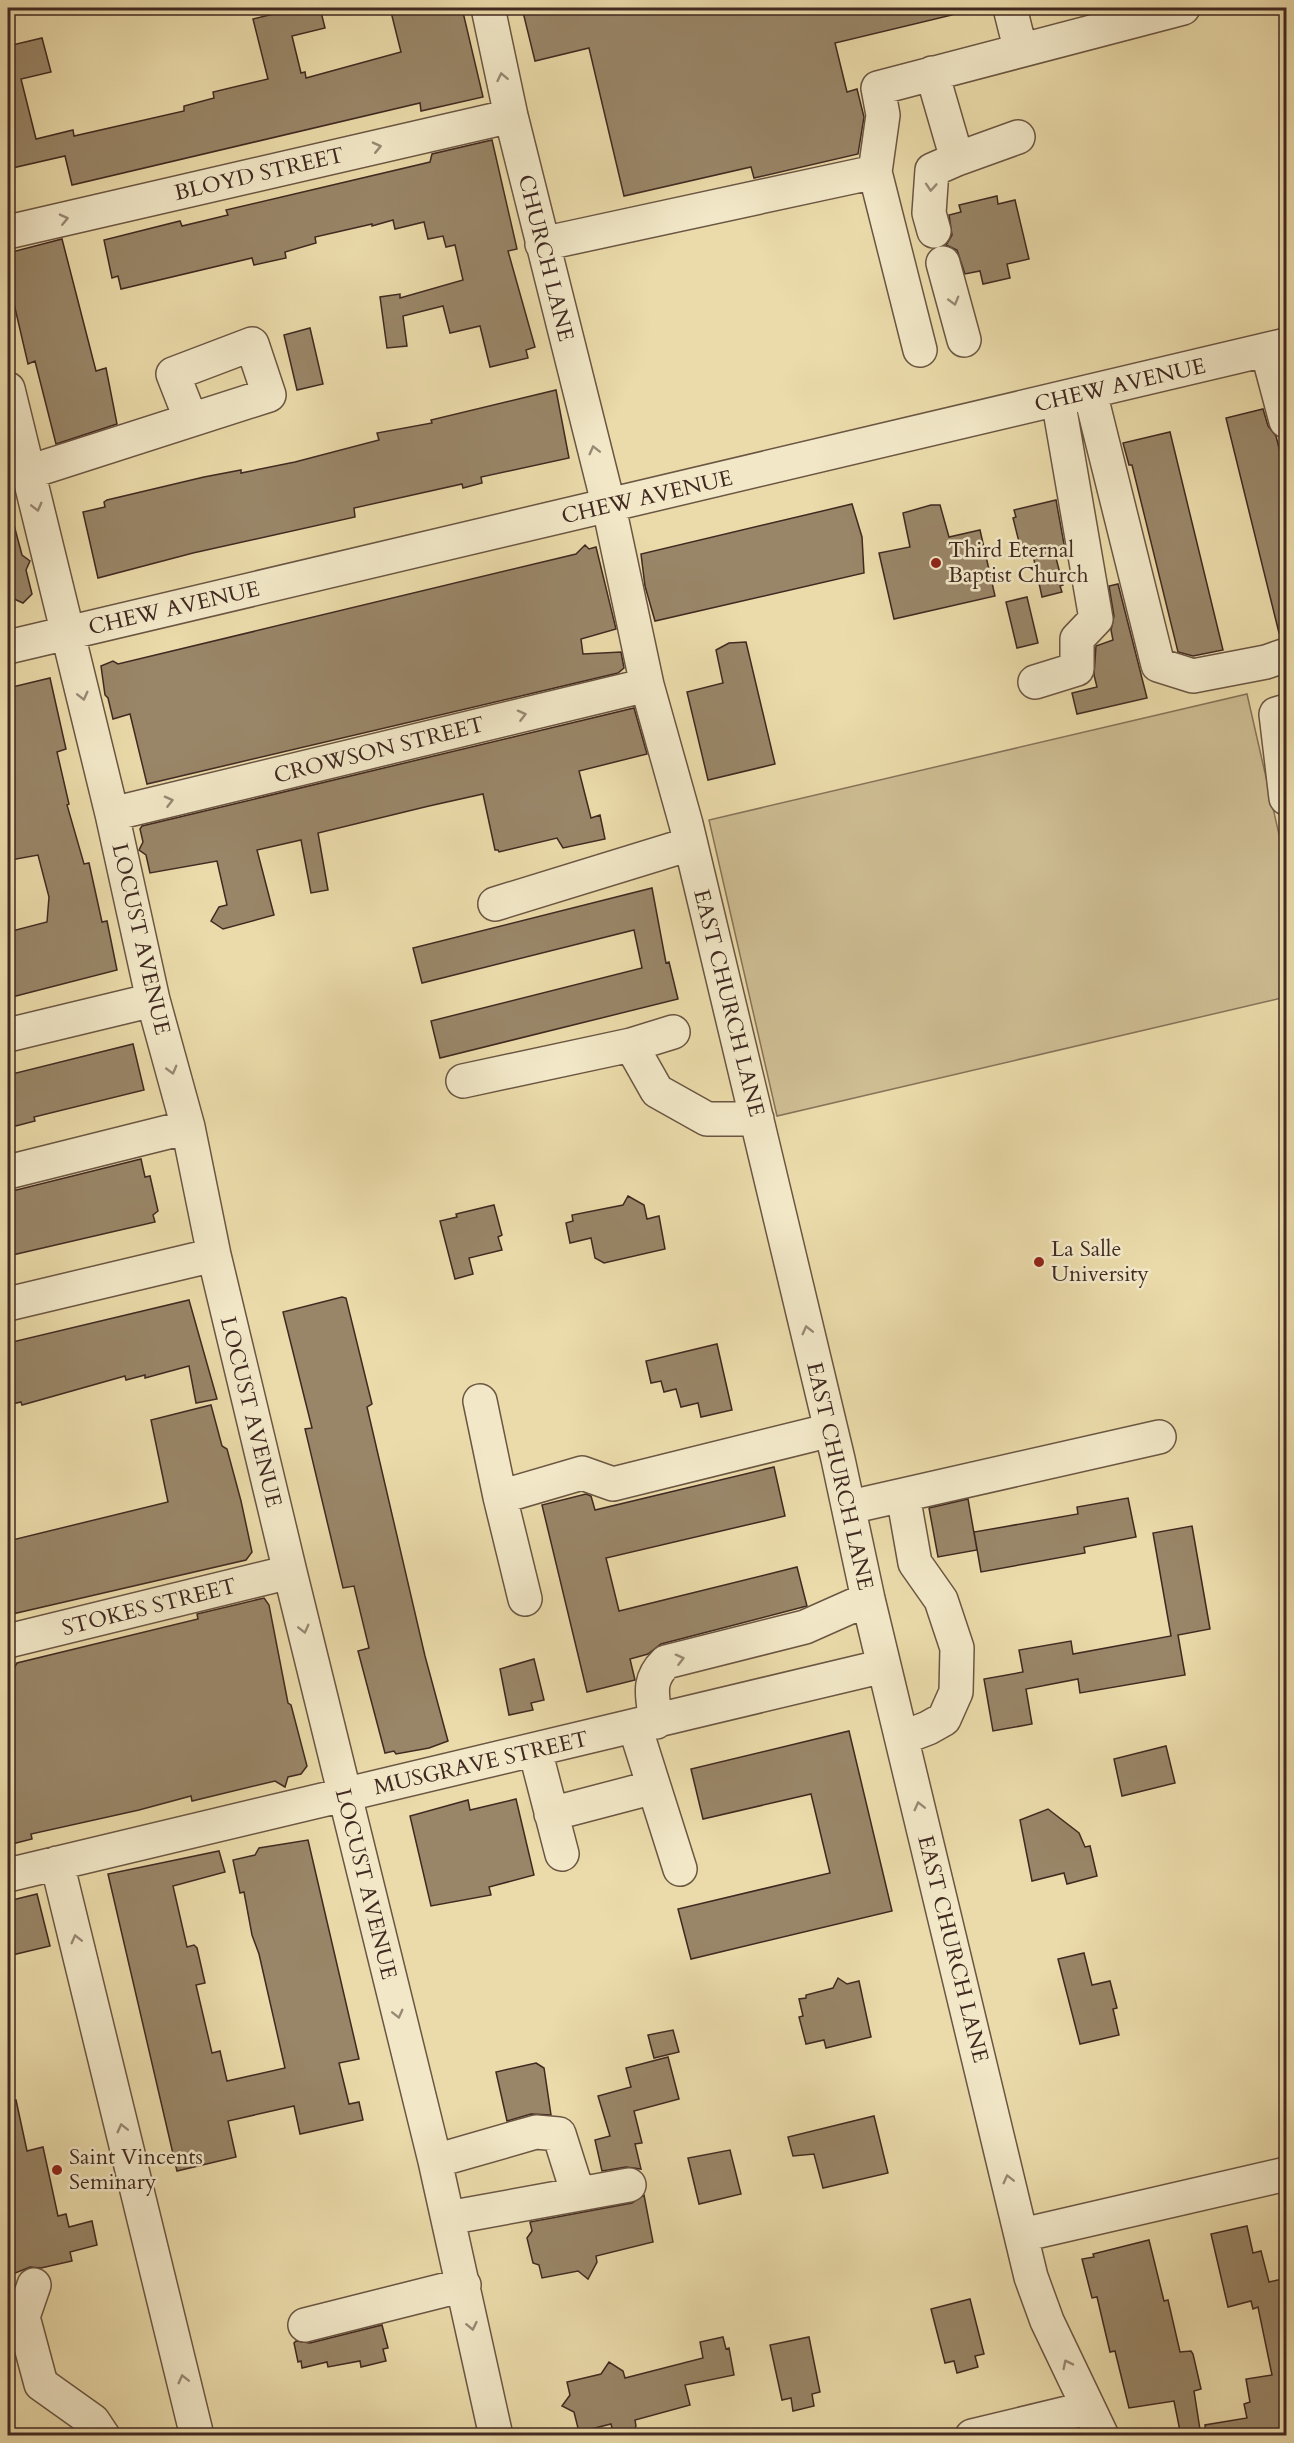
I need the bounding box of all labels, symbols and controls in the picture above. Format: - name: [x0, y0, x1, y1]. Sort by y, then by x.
- one-way arrow: [497, 73, 510, 83]
- street label: BLOYD STREET: [171, 140, 347, 208]
- one-way arrow: [372, 141, 382, 154]
- street label: CHURCH LANE: [511, 171, 581, 345]
- one-way arrow: [924, 182, 937, 191]
- one-way arrow: [59, 213, 69, 226]
- one-way arrow: [946, 296, 959, 306]
- street label: CHEW AVENUE: [1032, 351, 1208, 419]
- one-way arrow: [589, 445, 602, 455]
- street label: CHEW AVENUE: [559, 463, 735, 531]
- one-way arrow: [30, 501, 43, 511]
- place label: Third Eternal Baptist Church: [948, 535, 1089, 590]
- marker: Third Eternal Baptist Church: [929, 556, 943, 570]
- street label: CHEW AVENUE: [86, 574, 262, 642]
- one-way arrow: [76, 691, 89, 701]
- street label: CROWSON STREET: [271, 709, 487, 791]
- one-way arrow: [517, 710, 527, 723]
- one-way arrow: [164, 795, 174, 808]
- street label: LOCUST AVENUE: [104, 840, 178, 1038]
- street label: EAST CHURCH LANE: [686, 886, 772, 1120]
- one-way arrow: [165, 1064, 177, 1075]
- place label: La Salle University: [1051, 1234, 1149, 1289]
- marker: La Salle University: [1032, 1255, 1046, 1269]
- street label: LOCUST AVENUE: [213, 1313, 289, 1511]
- one-way arrow: [802, 1325, 815, 1335]
- street label: EAST CHURCH LANE: [799, 1359, 881, 1593]
- street label: STOKES STREET: [59, 1571, 239, 1643]
- one-way arrow: [296, 1624, 309, 1634]
- one-way arrow: [675, 1653, 685, 1666]
- street label: MUSGRAVE STREET: [371, 1724, 591, 1802]
- street label: LOCUST AVENUE: [328, 1785, 404, 1983]
- one-way arrow: [913, 1801, 926, 1811]
- street label: EAST CHURCH LANE: [910, 1832, 996, 2066]
- one-way arrow: [71, 1934, 84, 1944]
- one-way arrow: [391, 2009, 404, 2019]
- one-way arrow: [117, 2123, 130, 2133]
- place label: Saint Vincents Seminary: [69, 2142, 203, 2197]
- marker: Saint Vincents Seminary: [50, 2163, 64, 2177]
- one-way arrow: [1003, 2174, 1016, 2184]
- one-way arrow: [465, 2321, 478, 2331]
- one-way arrow: [1063, 2359, 1075, 2370]
- one-way arrow: [178, 2374, 191, 2384]

